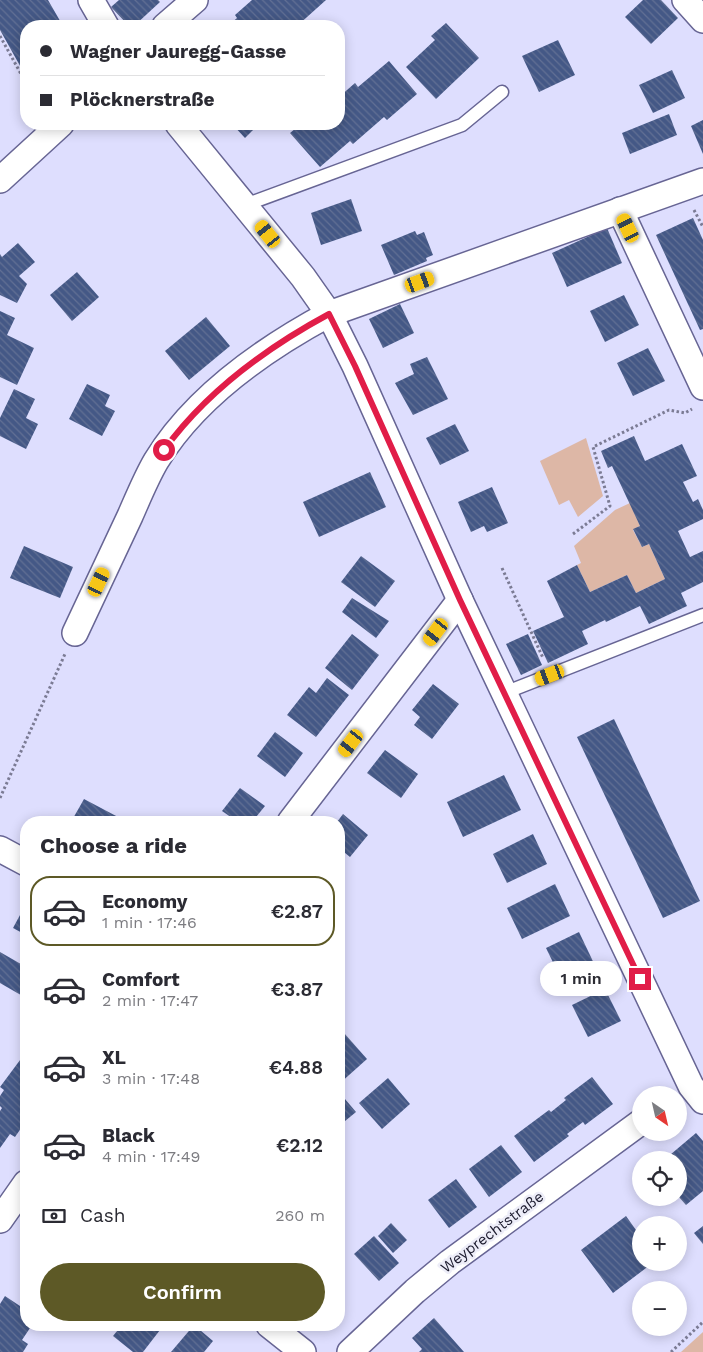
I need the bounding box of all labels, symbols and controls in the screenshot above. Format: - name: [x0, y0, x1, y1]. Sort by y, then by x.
- text: Wagner Jauregg-Gasse: [70, 40, 286, 63]
- text: Plöcknerstraße: [70, 88, 214, 111]
- car: [614, 211, 641, 245]
- car: [252, 218, 283, 250]
- car: [403, 270, 436, 294]
- route start: [153, 439, 175, 461]
- car: [85, 565, 112, 599]
- car: [420, 616, 451, 648]
- car: [533, 663, 566, 687]
- car: [335, 727, 366, 759]
- text: Choose a ride: [40, 833, 187, 858]
- icon: car: [42, 889, 87, 934]
- text: Economy: [102, 890, 187, 913]
- text: €2.87: [271, 900, 323, 923]
- text: 1 min · 17:46: [102, 913, 197, 932]
- callout: 1 min: [540, 962, 622, 996]
- icon: car: [42, 967, 87, 1012]
- text: Comfort: [102, 968, 180, 991]
- route end: [629, 968, 651, 990]
- text: 1 min: [560, 969, 602, 988]
- text: €3.87: [271, 978, 323, 1001]
- text: 2 min · 17:47: [102, 991, 198, 1010]
- icon: car: [42, 1045, 87, 1090]
- text: XL: [102, 1046, 126, 1069]
- text: €4.88: [269, 1056, 323, 1079]
- text: 3 min · 17:48: [102, 1069, 200, 1088]
- north arrow: [632, 1086, 688, 1141]
- map controls: [632, 1086, 687, 1336]
- icon: car: [42, 1123, 87, 1168]
- text: Black: [102, 1124, 155, 1147]
- text: €2.12: [276, 1134, 323, 1157]
- text: 4 min · 17:49: [102, 1147, 200, 1166]
- button: locate: [632, 1151, 687, 1206]
- street label: Weyprechtstraße: [437, 1187, 547, 1277]
- icon: cash: [40, 1202, 68, 1230]
- text: Cash: [80, 1204, 126, 1227]
- text: 260 m: [275, 1206, 325, 1225]
- button: +: [632, 1216, 687, 1271]
- button: Confirm: [40, 1263, 325, 1321]
- button: −: [632, 1281, 687, 1336]

